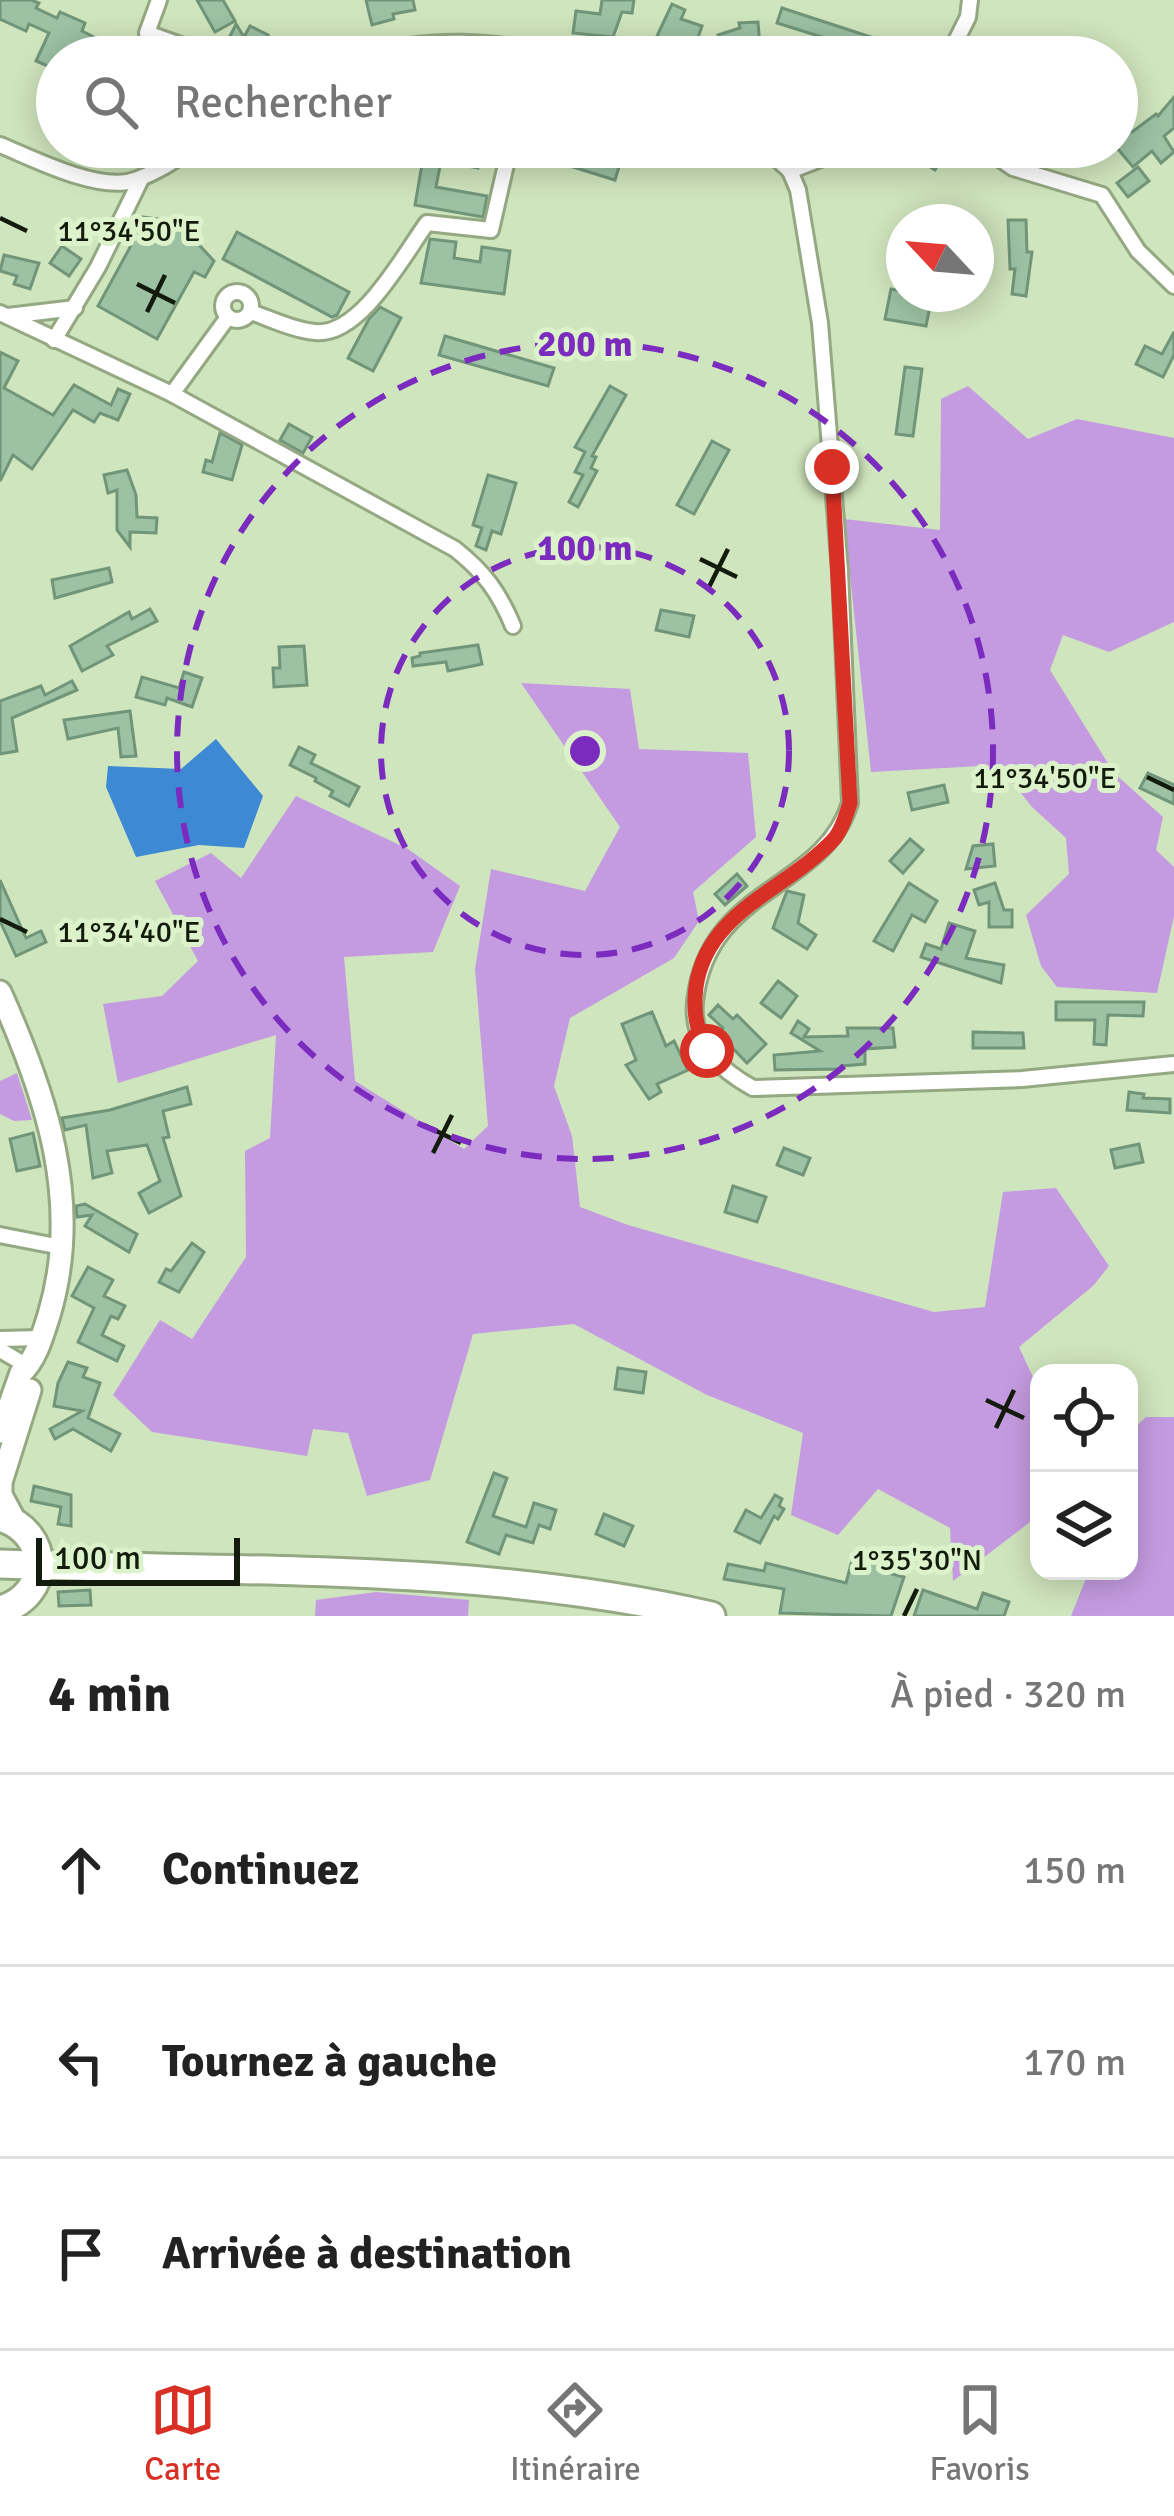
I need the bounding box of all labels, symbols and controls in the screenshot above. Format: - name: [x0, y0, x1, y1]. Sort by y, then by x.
- search box: [36, 36, 1138, 168]
- icon: search: [78, 69, 144, 135]
- text: Rechercher: [174, 75, 392, 130]
- north arrow: [886, 204, 994, 312]
- text: 11°34'50"E: [58, 213, 201, 250]
- text: 200 m: [537, 322, 633, 367]
- route end: [805, 440, 859, 494]
- text: 100 m: [537, 526, 633, 571]
- centre of rings: [564, 730, 606, 772]
- text: 11°34'50"E: [974, 760, 1117, 797]
- text: 11°34'40"E: [58, 914, 201, 951]
- route start: [680, 1024, 734, 1078]
- map controls: [1030, 1364, 1138, 1580]
- button: locate: [1030, 1364, 1138, 1472]
- button: layers: [1030, 1472, 1138, 1580]
- scale bar: [36, 1532, 240, 1585]
- text: 100 m: [54, 1538, 141, 1579]
- text: 1°35'30"N: [852, 1542, 982, 1579]
- text: 4 min: [48, 1663, 171, 1726]
- text: À pied · 320 m: [890, 1670, 1126, 1718]
- icon: ahead: [48, 1837, 114, 1903]
- text: Continuez: [162, 1842, 359, 1897]
- text: 150 m: [1023, 1846, 1126, 1894]
- icon: left: [48, 2029, 114, 2095]
- text: Tournez à gauche: [162, 2034, 497, 2089]
- text: 170 m: [1023, 2038, 1126, 2086]
- icon: arrive: [48, 2221, 114, 2287]
- text: Arrivée à destination: [162, 2226, 572, 2281]
- tab: Carte: [144, 2377, 221, 2490]
- tab: Itinéraire: [510, 2377, 641, 2490]
- tab: Favoris: [929, 2377, 1030, 2490]

